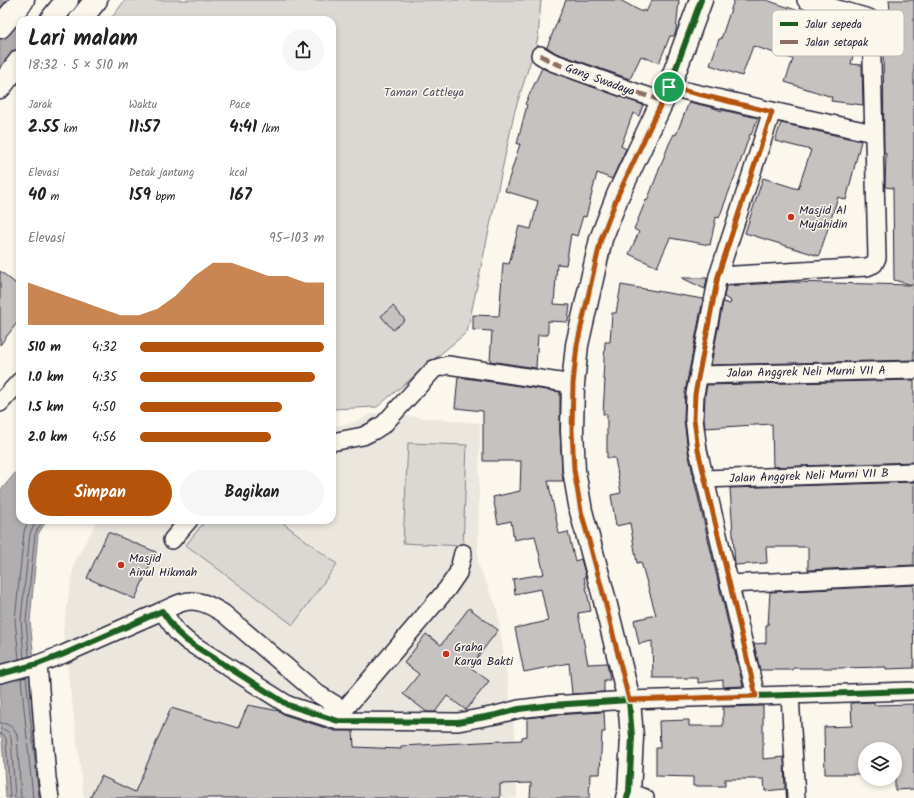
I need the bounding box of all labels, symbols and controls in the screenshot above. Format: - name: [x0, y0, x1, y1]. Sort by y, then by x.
- legend: [772, 10, 904, 56]
- text: Jalur sepeda: [805, 16, 862, 34]
- text: Lari malam: [28, 22, 138, 57]
- button: share: [282, 29, 324, 71]
- text: Jalan setapak: [805, 34, 869, 52]
- text: 18:32 · 5 × 510 m: [28, 55, 128, 76]
- street label: Gang Swadaya: [563, 59, 638, 102]
- pin: [652, 70, 686, 104]
- icon: arrive: [658, 76, 680, 98]
- park label: Taman Cattleya: [384, 83, 464, 102]
- text: Jarak: [28, 96, 52, 114]
- text: Waktu: [129, 96, 157, 114]
- text: Pace: [229, 96, 250, 114]
- text: 2.55: [28, 114, 59, 141]
- text: 11:57: [129, 114, 160, 141]
- text: 4:41: [229, 114, 257, 141]
- text: km: [59, 120, 77, 138]
- text: /km: [257, 120, 279, 138]
- text: Elevasi: [28, 164, 59, 182]
- text: Detak jantung: [129, 164, 194, 182]
- text: kcal: [229, 164, 247, 182]
- text: 40: [28, 182, 46, 209]
- text: 159: [129, 182, 151, 209]
- text: 167: [229, 182, 252, 209]
- text: m: [46, 188, 59, 206]
- text: bpm: [151, 188, 175, 206]
- place label: Masjid Al Mujahidin: [799, 201, 847, 234]
- marker: Masjid Al Mujahidin: [786, 212, 796, 222]
- text: Elevasi: [28, 228, 65, 249]
- text: 95–103 m: [269, 228, 324, 249]
- text: 510 m: [28, 337, 61, 358]
- text: 4:32: [92, 337, 117, 358]
- street label: Jalan Anggrek Neli Murni VII A: [726, 361, 886, 383]
- text: 1.0 km: [28, 367, 64, 388]
- text: 4:35: [92, 367, 117, 388]
- text: 1.5 km: [28, 397, 64, 418]
- text: 4:50: [92, 397, 116, 418]
- text: 2.0 km: [28, 427, 67, 448]
- text: 4:56: [92, 427, 117, 448]
- street label: Jalan Anggrek Neli Murni VII B: [729, 464, 889, 488]
- button: Simpan: [28, 470, 172, 516]
- button: Bagikan: [180, 470, 324, 516]
- place label: Masjid Ainul Hikmah: [129, 549, 197, 582]
- marker: Masjid Ainul Hikmah: [116, 560, 126, 570]
- place label: Graha Karya Bakti: [454, 638, 514, 671]
- marker: Graha Karya Bakti: [441, 649, 451, 659]
- map controls: [858, 742, 902, 786]
- button: layers: [858, 742, 902, 786]

